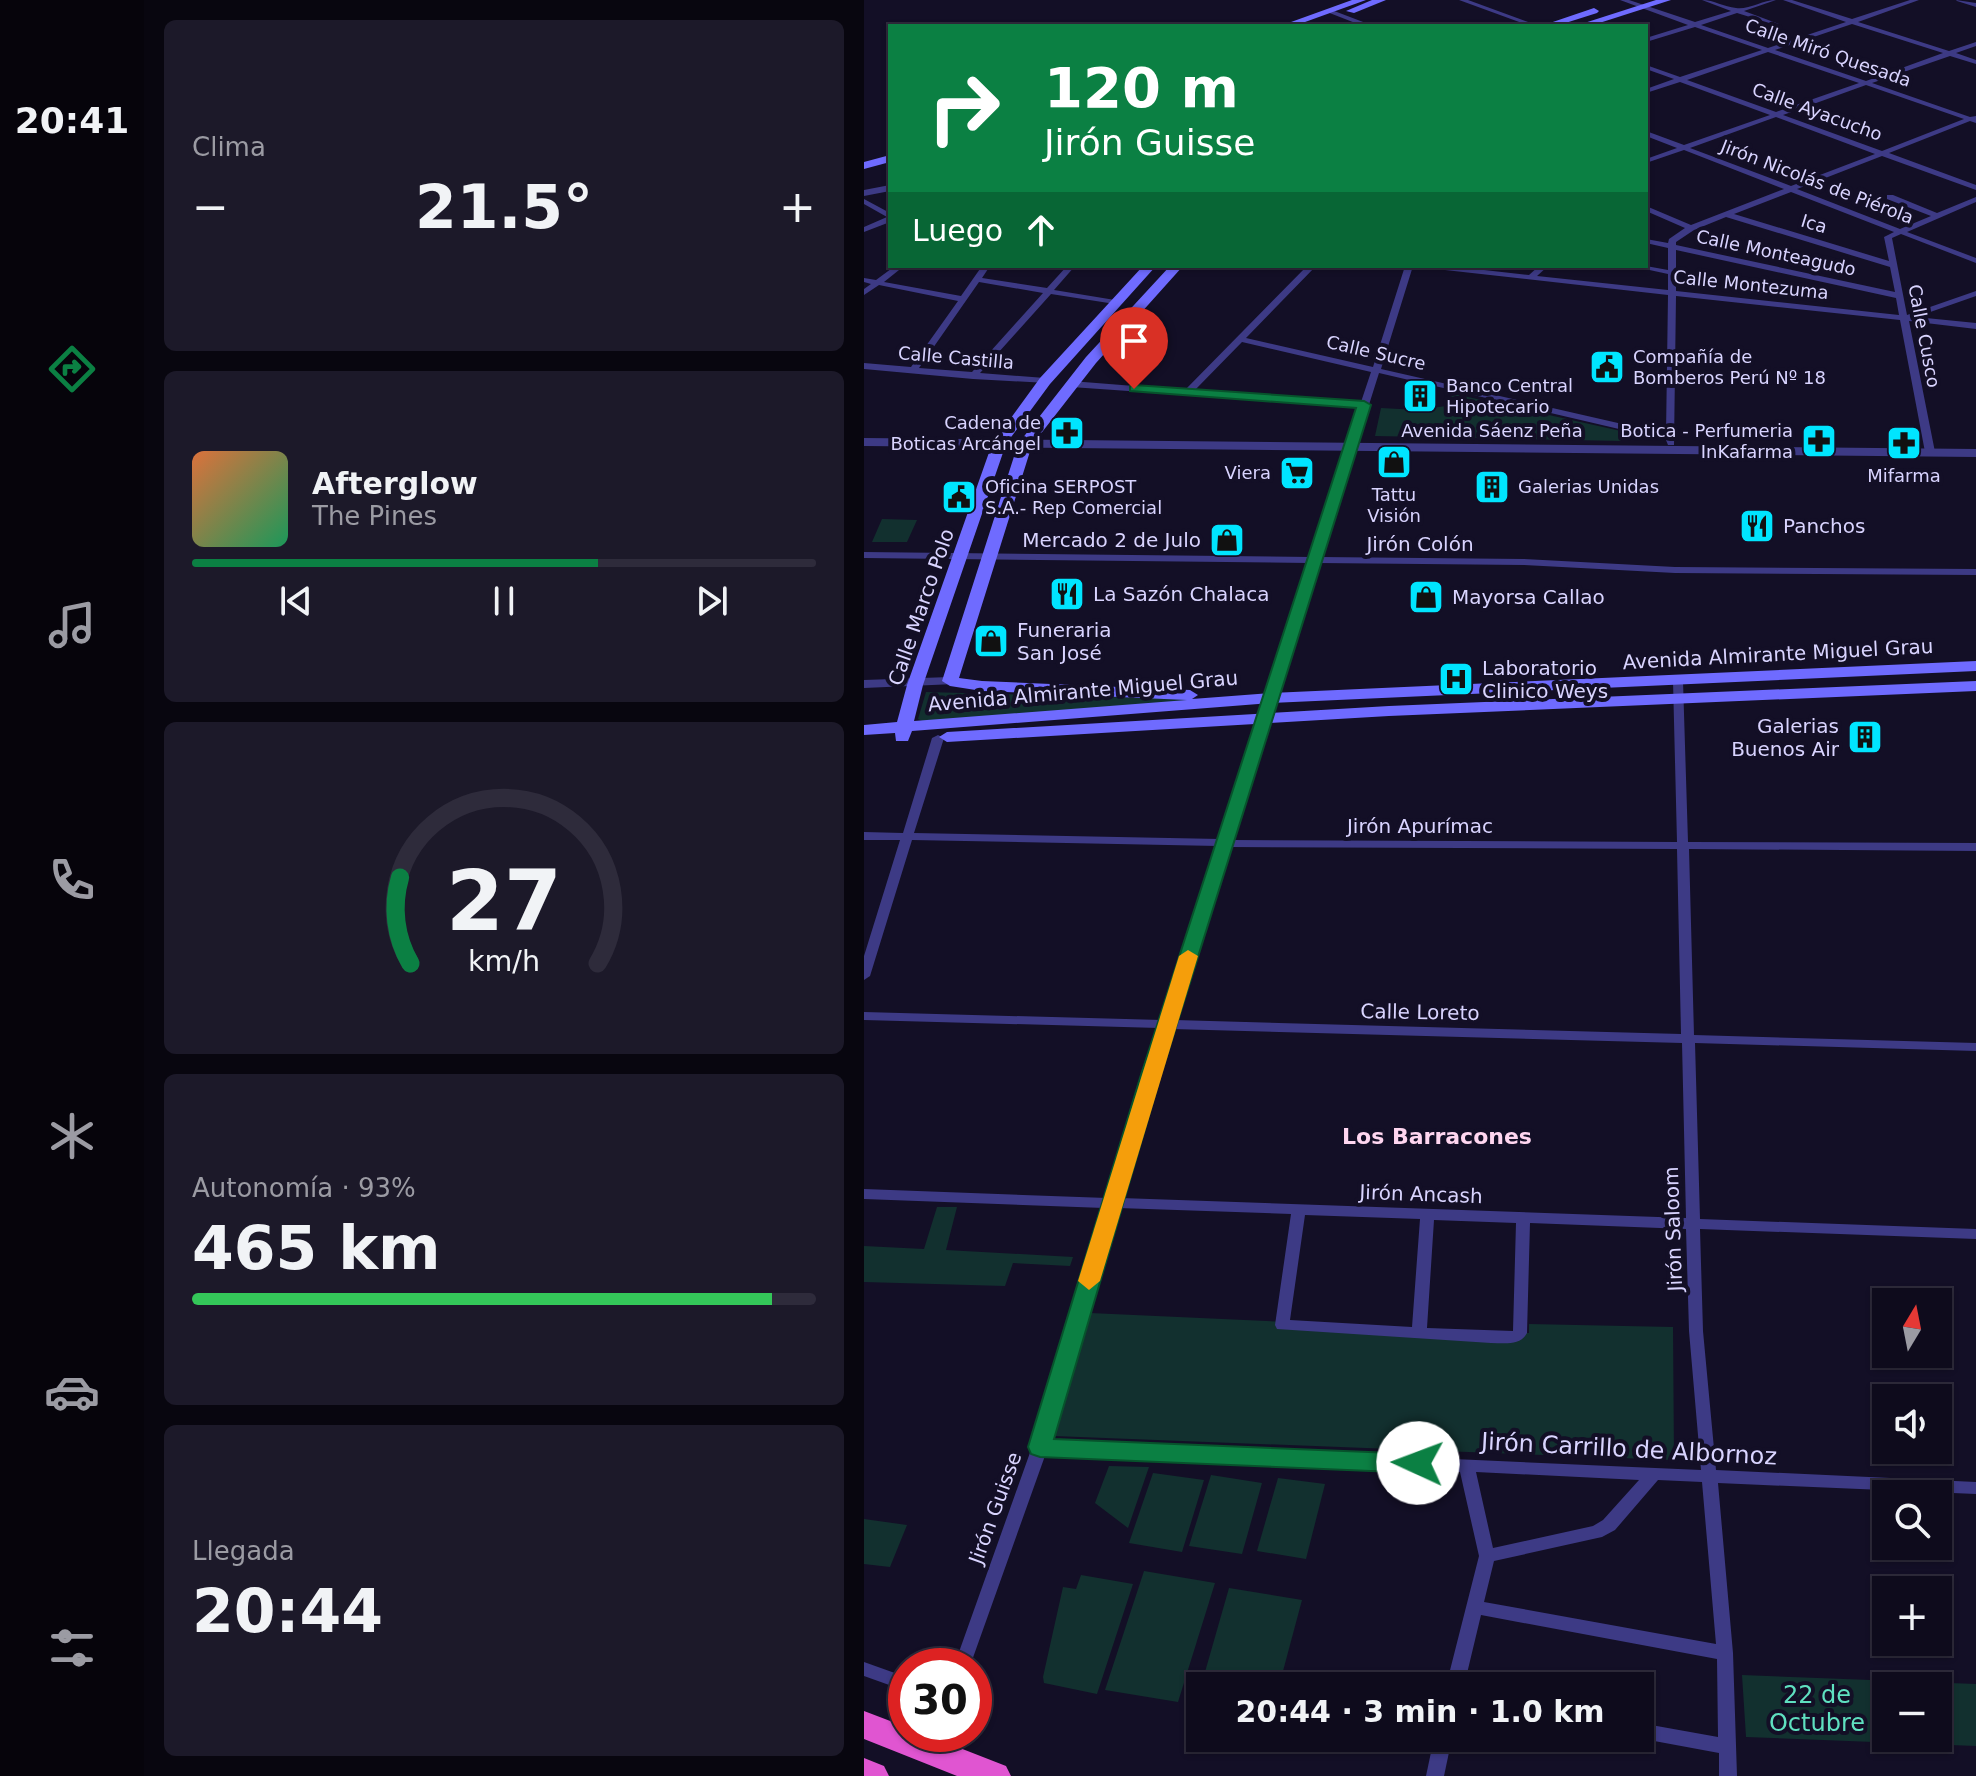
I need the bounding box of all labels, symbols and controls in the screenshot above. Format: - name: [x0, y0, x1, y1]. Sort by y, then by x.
- street label: Calle Miró Quesada: [1742, 14, 1914, 91]
- text: 120 m: [1044, 55, 1239, 120]
- icon: right: [912, 56, 1016, 160]
- street label: Calle Ayacucho: [1749, 78, 1885, 145]
- text: 20:41: [15, 100, 129, 141]
- text: Jirón Guisse: [1044, 122, 1255, 163]
- text: Clima: [192, 132, 266, 162]
- street label: Jirón Nicolás de Piérola: [1717, 135, 1917, 228]
- text: 21.5°: [415, 172, 593, 242]
- text: −: [192, 181, 229, 232]
- text: +: [779, 181, 816, 232]
- icon: ahead: [1019, 208, 1063, 252]
- street label: Ica: [1799, 210, 1830, 237]
- text: Luego: [912, 213, 1003, 248]
- street label: Calle Monteagudo: [1694, 225, 1858, 280]
- street label: Calle Montezuma: [1672, 266, 1830, 303]
- street label: Calle Cusco: [1904, 283, 1945, 389]
- pin: [1100, 307, 1168, 389]
- icon: arrive: [1112, 319, 1156, 363]
- street label: Calle Sucre: [1324, 331, 1428, 374]
- icon: directions: [44, 341, 100, 397]
- street label: Calle Castilla: [897, 342, 1015, 373]
- place label: Compañía de Bomberos Perú Nº 18: [1633, 346, 1826, 388]
- public building icon: Compañía de Bomberos Perú Nº 18: [1588, 348, 1626, 386]
- place label: Banco Central Hipotecario: [1446, 375, 1573, 417]
- building icon: Banco Central Hipotecario: [1401, 377, 1439, 415]
- place label: Cadena de Boticas Arcángel: [890, 412, 1041, 454]
- pharmacy icon: Cadena de Boticas Arcángel: [1048, 414, 1086, 452]
- street label: Avenida Sáenz Peña: [1401, 420, 1583, 441]
- place label: Botica - Perfumeria InKafarma: [1620, 420, 1793, 462]
- pharmacy icon: Botica - Perfumeria InKafarma: [1800, 422, 1838, 460]
- pharmacy icon: Mifarma: [1885, 424, 1923, 462]
- shop icon: Tattu Visión: [1375, 443, 1413, 481]
- supermarket icon: Viera: [1278, 454, 1316, 492]
- place label: Viera: [1225, 462, 1271, 483]
- place label: Mifarma: [1867, 465, 1941, 486]
- text: Afterglow: [312, 466, 478, 501]
- building icon: Galerias Unidas: [1473, 468, 1511, 506]
- place label: Oficina SERPOST S.A.- Rep Comercial: [985, 476, 1162, 518]
- place label: Galerias Unidas: [1518, 476, 1659, 497]
- public building icon: Oficina SERPOST S.A.- Rep Comercial: [940, 478, 978, 516]
- place label: Tattu Visión: [1367, 484, 1421, 526]
- text: The Pines: [312, 501, 437, 531]
- restaurant icon: Panchos: [1738, 507, 1776, 545]
- place label: Panchos: [1783, 514, 1865, 538]
- shop icon: Mercado 2 de Julo: [1208, 521, 1246, 559]
- street label: Calle Marco Polo: [883, 525, 959, 689]
- place label: Mercado 2 de Julo: [1022, 528, 1201, 552]
- street label: Jirón Colón: [1364, 532, 1474, 556]
- restaurant icon: La Sazón Chalaca: [1048, 575, 1086, 613]
- shop icon: Mayorsa Callao: [1407, 578, 1445, 616]
- icon: previous: [274, 579, 318, 623]
- icon: pause: [482, 579, 526, 623]
- icon: next: [690, 579, 734, 623]
- place label: La Sazón Chalaca: [1093, 582, 1269, 606]
- place label: Mayorsa Callao: [1452, 585, 1605, 609]
- icon: music: [44, 597, 100, 653]
- place label: Funeraria San José: [1017, 618, 1112, 665]
- shop icon: Funeraria San José: [972, 622, 1010, 660]
- street label: Avenida Almirante Miguel Grau: [1622, 634, 1934, 674]
- place label: Laboratorio Clinico Weys: [1482, 656, 1608, 703]
- hospital icon: Laboratorio Clinico Weys: [1437, 660, 1475, 698]
- street label: Avenida Almirante Miguel Grau: [927, 665, 1239, 717]
- place label: Galerias Buenos Air: [1731, 714, 1840, 761]
- building icon: Galerias Buenos Air: [1846, 718, 1884, 756]
- street label: Jirón Apurímac: [1345, 814, 1493, 838]
- icon: phone: [44, 852, 100, 908]
- text: 27: [446, 853, 562, 950]
- text: km/h: [468, 944, 540, 978]
- street label: Calle Loreto: [1360, 999, 1480, 1025]
- icon: climate: [44, 1108, 100, 1164]
- district label: Los Barracones: [1342, 1124, 1532, 1149]
- street label: Jirón Saloom: [1659, 1166, 1687, 1294]
- text: Autonomía · 93%: [192, 1173, 416, 1203]
- street label: Jirón Ancash: [1357, 1180, 1483, 1208]
- text: 465 km: [192, 1213, 441, 1283]
- north arrow: [1872, 1288, 1952, 1368]
- map controls: [1872, 1288, 1952, 1752]
- icon: car: [44, 1364, 100, 1420]
- button: sound: [1872, 1384, 1952, 1464]
- position arrow: [1376, 1421, 1460, 1505]
- street label: Jirón Carrillo de Albornoz: [1478, 1427, 1778, 1471]
- street label: Jirón Guisse: [963, 1449, 1026, 1569]
- button: search: [1872, 1480, 1952, 1560]
- text: Llegada: [192, 1536, 295, 1566]
- text: 20:44: [192, 1576, 383, 1646]
- button: +: [1872, 1576, 1952, 1656]
- icon: filters: [44, 1620, 100, 1676]
- speed limit sign: 30: [888, 1648, 992, 1752]
- button: −: [1872, 1672, 1952, 1752]
- park label: 22 de Octubre: [1769, 1681, 1865, 1737]
- text: 20:44 · 3 min · 1.0 km: [1235, 1694, 1605, 1729]

